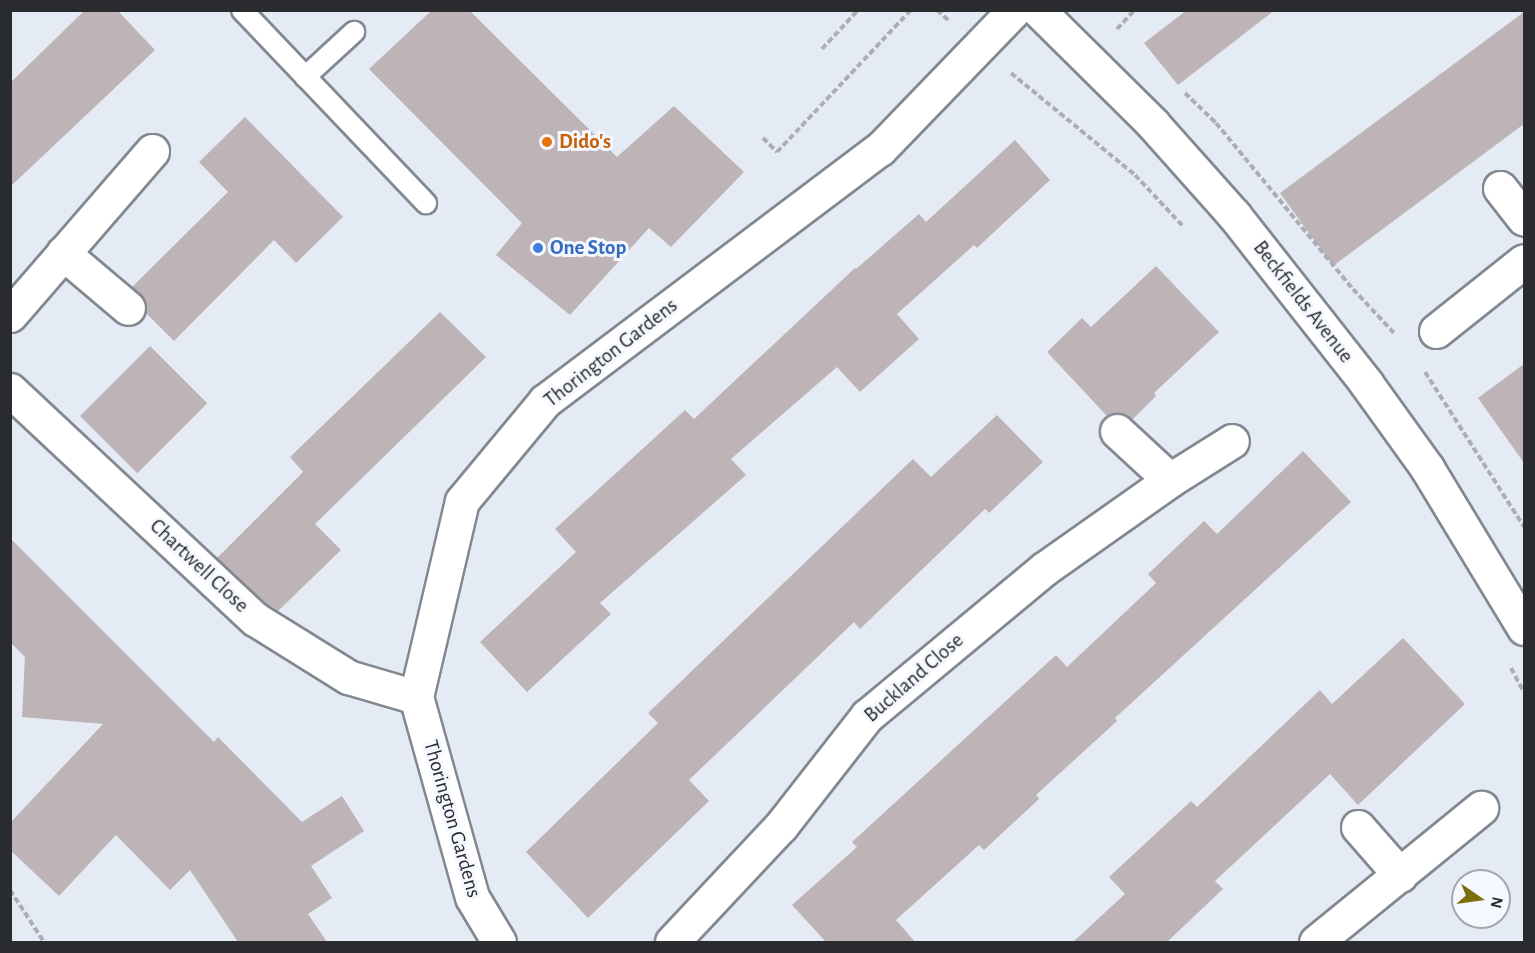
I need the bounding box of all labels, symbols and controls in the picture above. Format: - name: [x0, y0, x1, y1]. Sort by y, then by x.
- place label: Dido's: [559, 129, 611, 155]
- marker: Dido's: [540, 135, 554, 149]
- place label: One Stop: [550, 235, 626, 261]
- street label: Beckfields Avenue: [1247, 236, 1359, 368]
- marker: One Stop: [531, 241, 545, 255]
- street label: Thorington Gardens: [539, 293, 683, 413]
- street label: Chartwell Close: [144, 514, 254, 618]
- street label: Buckland Close: [859, 628, 969, 728]
- street label: Thorington Gardens: [417, 737, 487, 901]
- north arrow: [1451, 869, 1511, 929]
- text: N: [1488, 895, 1506, 910]

